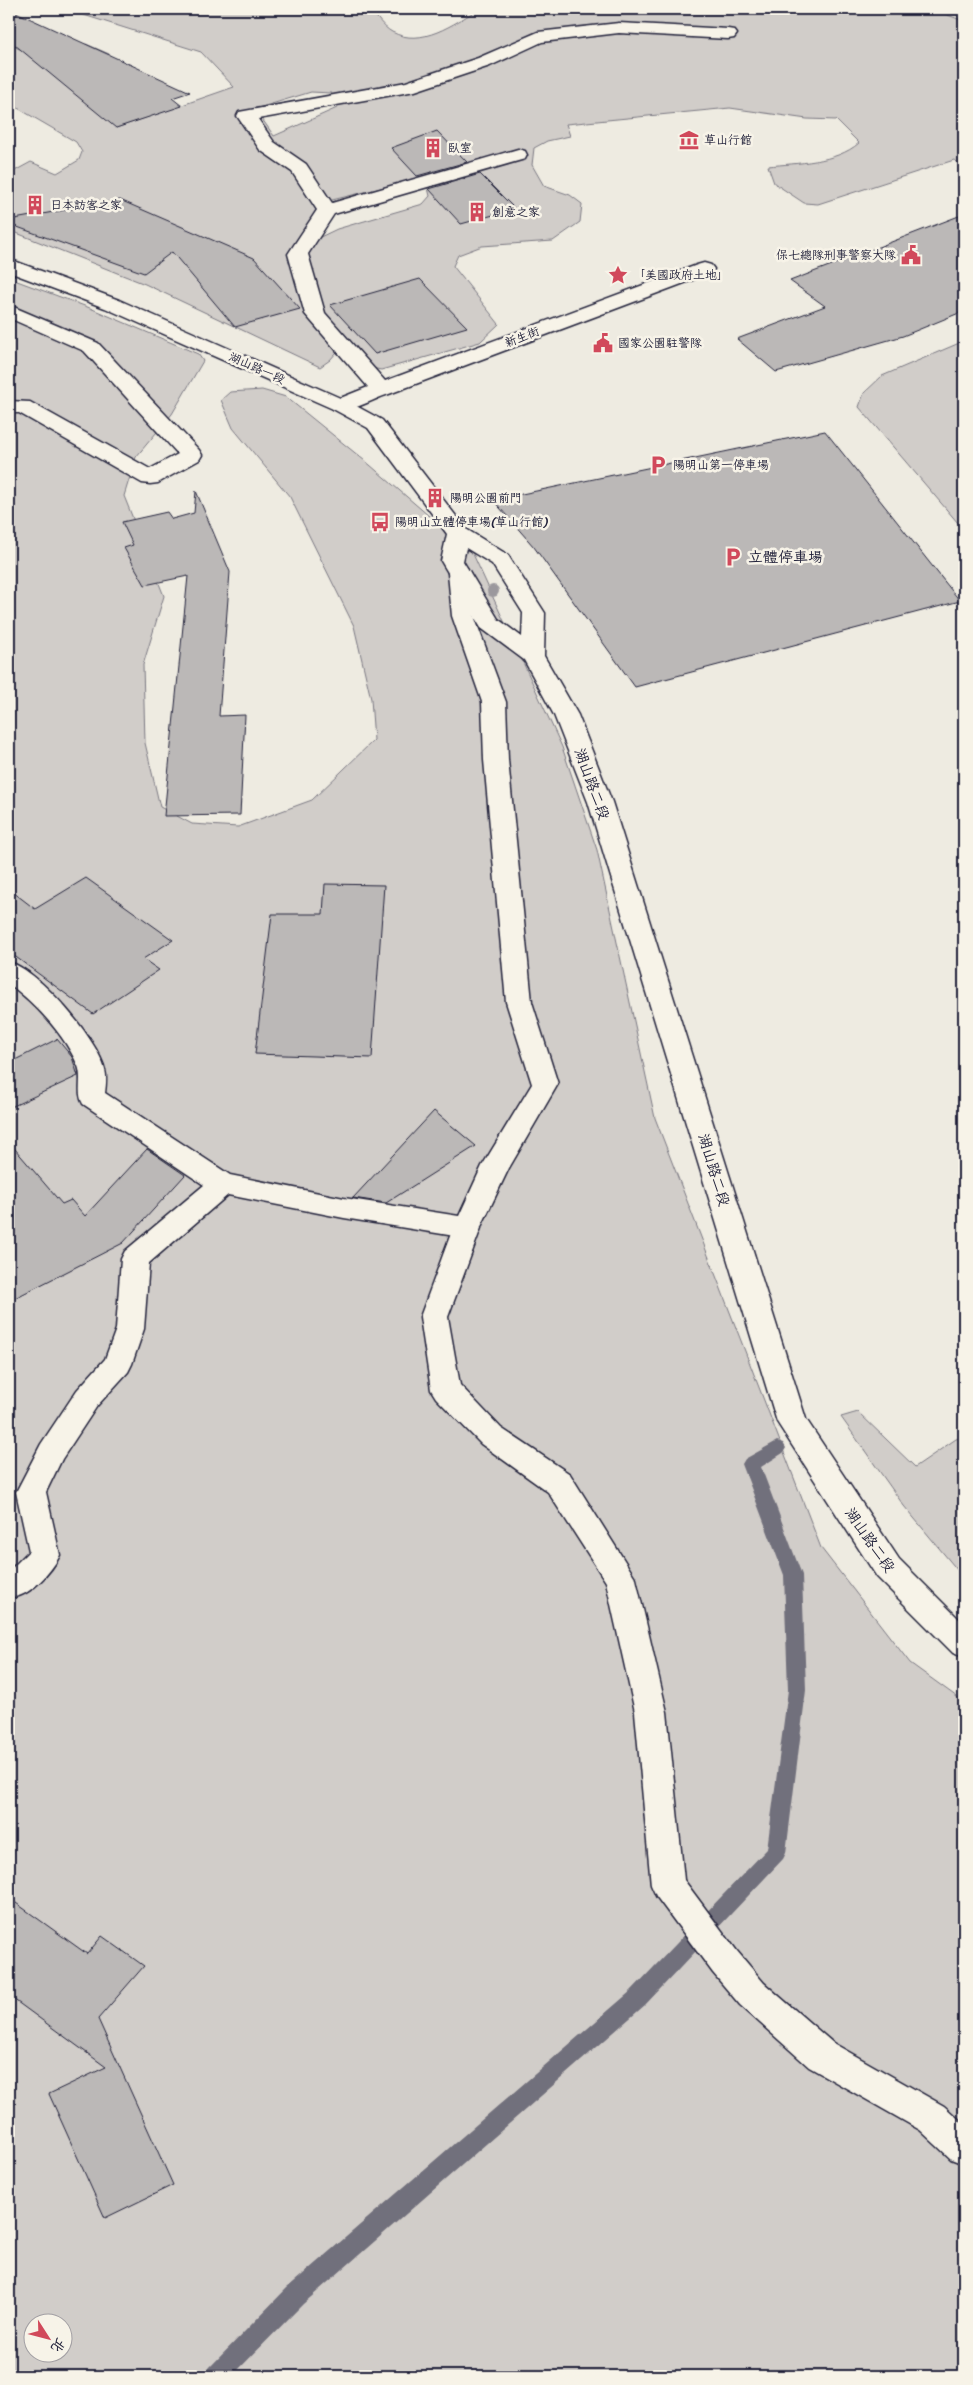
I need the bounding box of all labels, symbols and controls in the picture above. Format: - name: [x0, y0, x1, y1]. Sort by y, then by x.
- museum icon: 草山行館: [678, 129, 700, 151]
- place label: 草山行館: [704, 129, 752, 151]
- building icon: 臥室: [422, 137, 444, 159]
- place label: 臥室: [448, 137, 472, 159]
- building icon: 日本訪客之家: [24, 194, 46, 216]
- place label: 日本訪客之家: [50, 194, 122, 216]
- building icon: 創意之家: [466, 201, 488, 223]
- place label: 創意之家: [492, 201, 540, 223]
- place label: 保七總隊刑事警察大隊: [776, 244, 896, 266]
- public building icon: 保七總隊刑事警察大隊: [900, 244, 922, 266]
- place icon: 「美國政府土地」: [607, 264, 629, 286]
- place label: 「美國政府土地」: [633, 264, 729, 286]
- street label: 新生街: [501, 320, 543, 354]
- public building icon: 國家公園駐警隊: [592, 332, 614, 354]
- place label: 國家公園駐警隊: [618, 332, 702, 354]
- street label: 湖山路一段: [225, 346, 289, 390]
- parking icon: 陽明山第一停車場: [647, 454, 669, 476]
- place label: 陽明山第一停車場: [673, 454, 769, 476]
- building icon: 陽明公園前門: [424, 487, 446, 509]
- place label: 陽明公園前門: [450, 487, 522, 509]
- bus stop icon: 陽明山立體停車場(草山行館): [369, 511, 391, 533]
- place label: 陽明山立體停車場(草山行館): [395, 511, 548, 533]
- place label: 立體停車場: [748, 544, 823, 570]
- parking icon: 立體停車場: [722, 546, 744, 568]
- street label: 湖山路二段: [567, 744, 617, 824]
- street label: 湖山路二段: [691, 1130, 737, 1210]
- street label: 湖山路二段: [838, 1502, 902, 1578]
- north arrow: [22, 2312, 72, 2362]
- text: 北: [44, 2332, 72, 2358]

